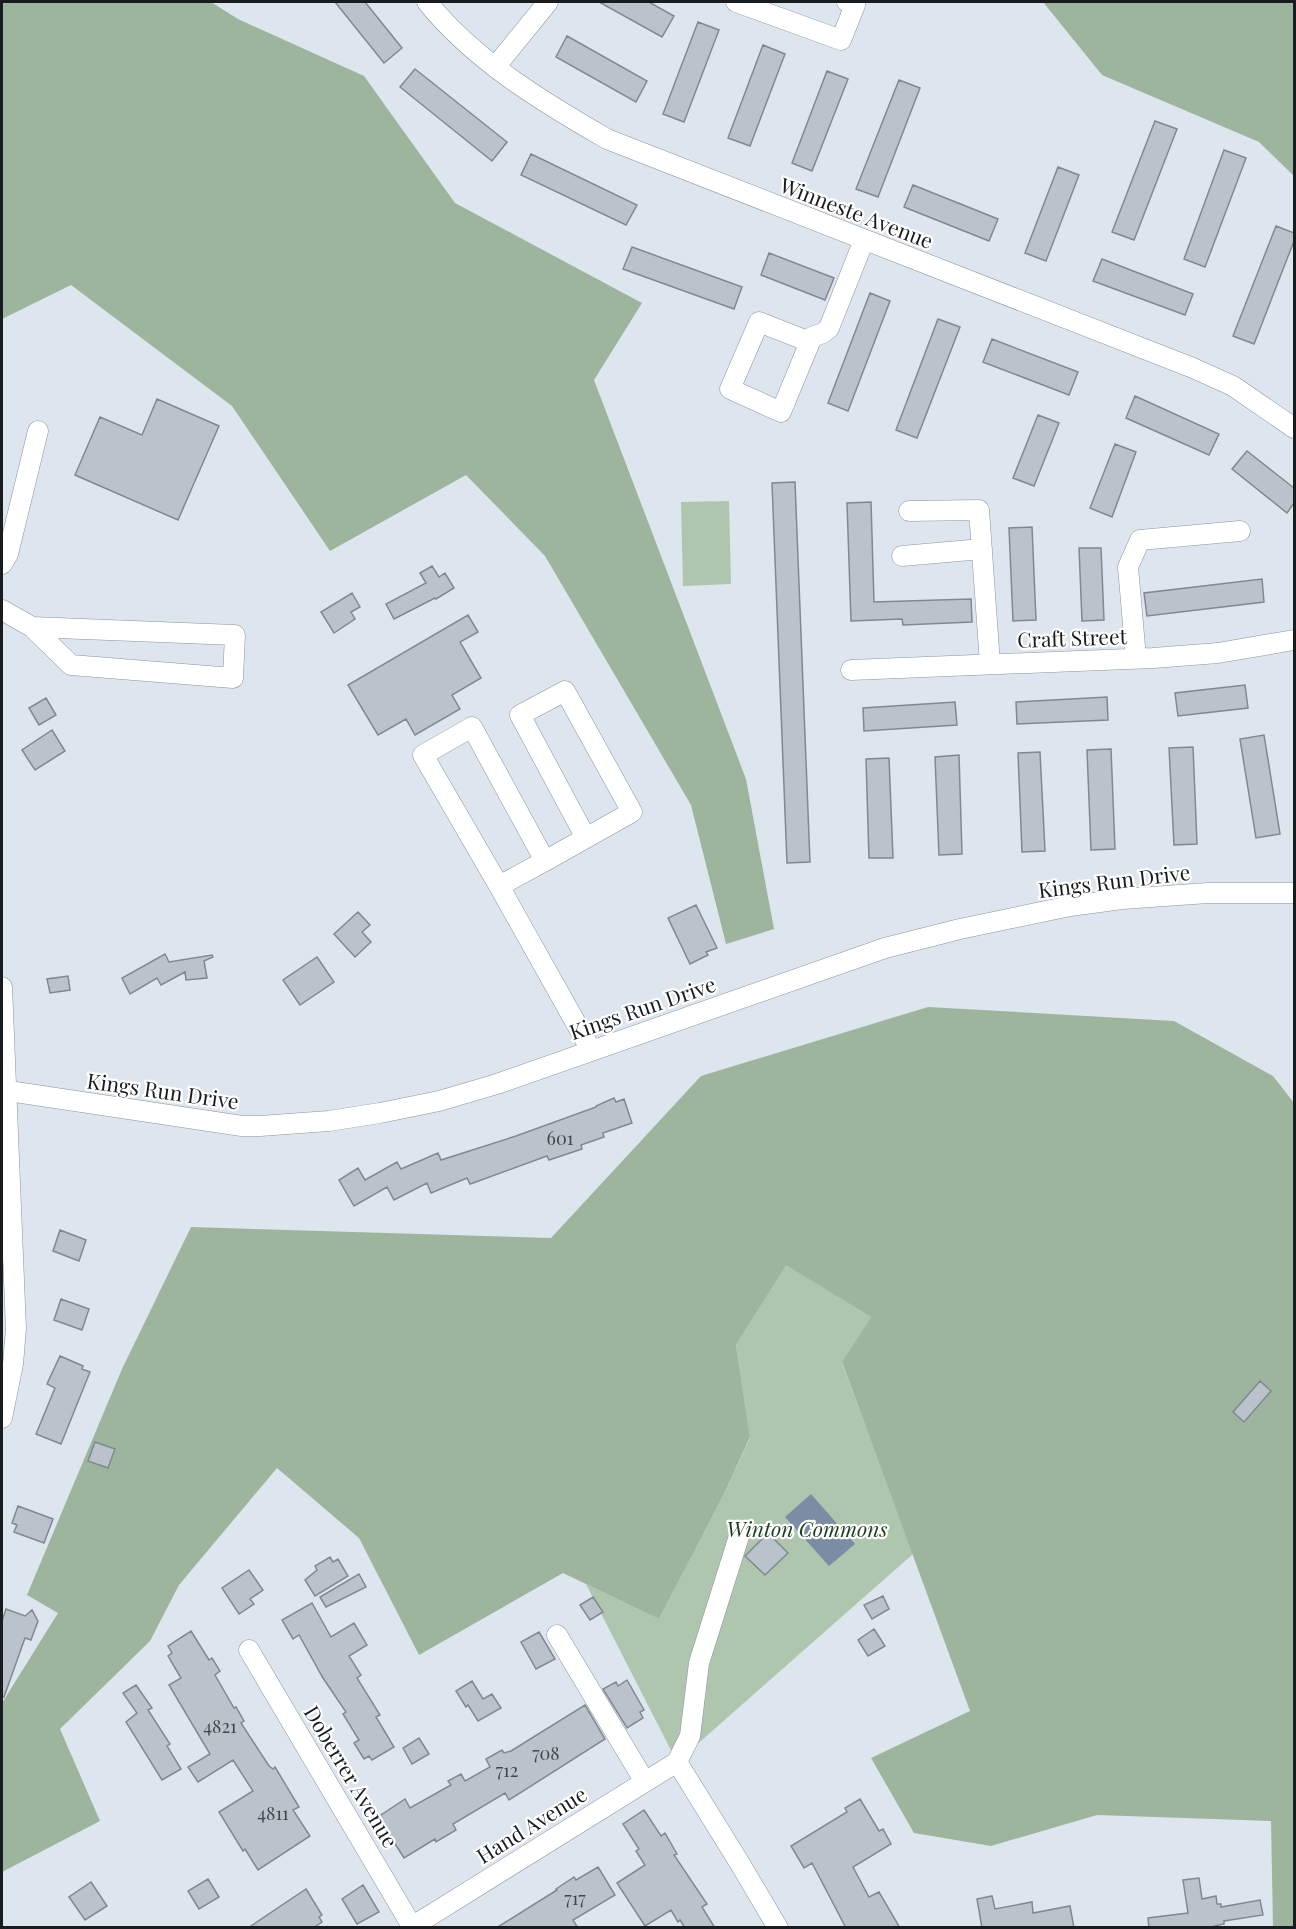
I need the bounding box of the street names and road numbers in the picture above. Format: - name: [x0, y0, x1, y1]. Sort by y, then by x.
- street label: Winneste Avenue: [776, 170, 937, 254]
- street label: Craft Street: [1017, 621, 1128, 653]
- street label: Kings Run Drive: [1036, 857, 1192, 903]
- street label: Kings Run Drive: [565, 969, 719, 1045]
- street label: Kings Run Drive: [85, 1066, 241, 1114]
- street label: Doberrer Avenue: [299, 1700, 405, 1852]
- street label: Hand Avenue: [471, 1779, 591, 1869]

